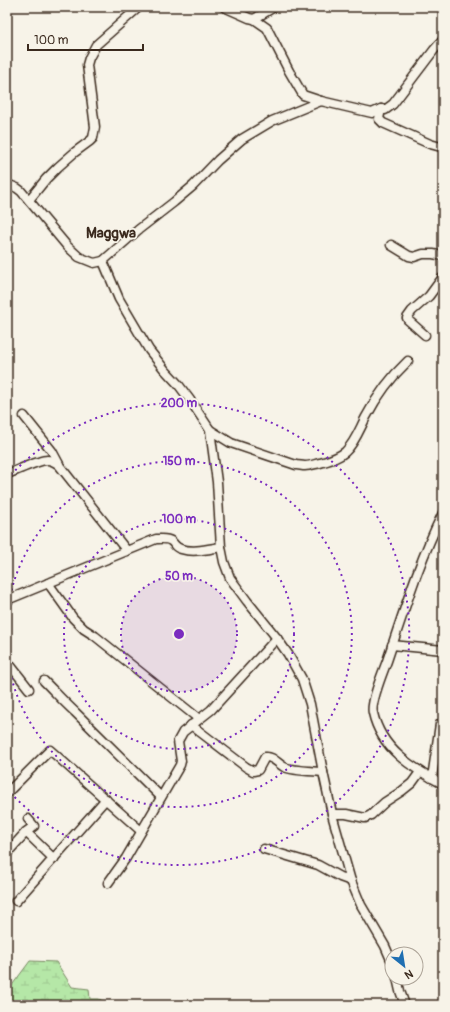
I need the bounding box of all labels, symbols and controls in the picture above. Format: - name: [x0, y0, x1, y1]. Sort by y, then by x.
- scale bar: [28, 26, 143, 52]
- text: 100 m: [34, 33, 69, 48]
- district label: Maggwa: [86, 224, 136, 243]
- text: 200 m: [161, 396, 198, 411]
- text: 150 m: [163, 454, 196, 469]
- text: 100 m: [162, 512, 197, 527]
- text: 50 m: [165, 569, 193, 584]
- centre of rings: [172, 627, 186, 641]
- north arrow: [384, 946, 424, 986]
- text: N: [402, 967, 415, 982]

